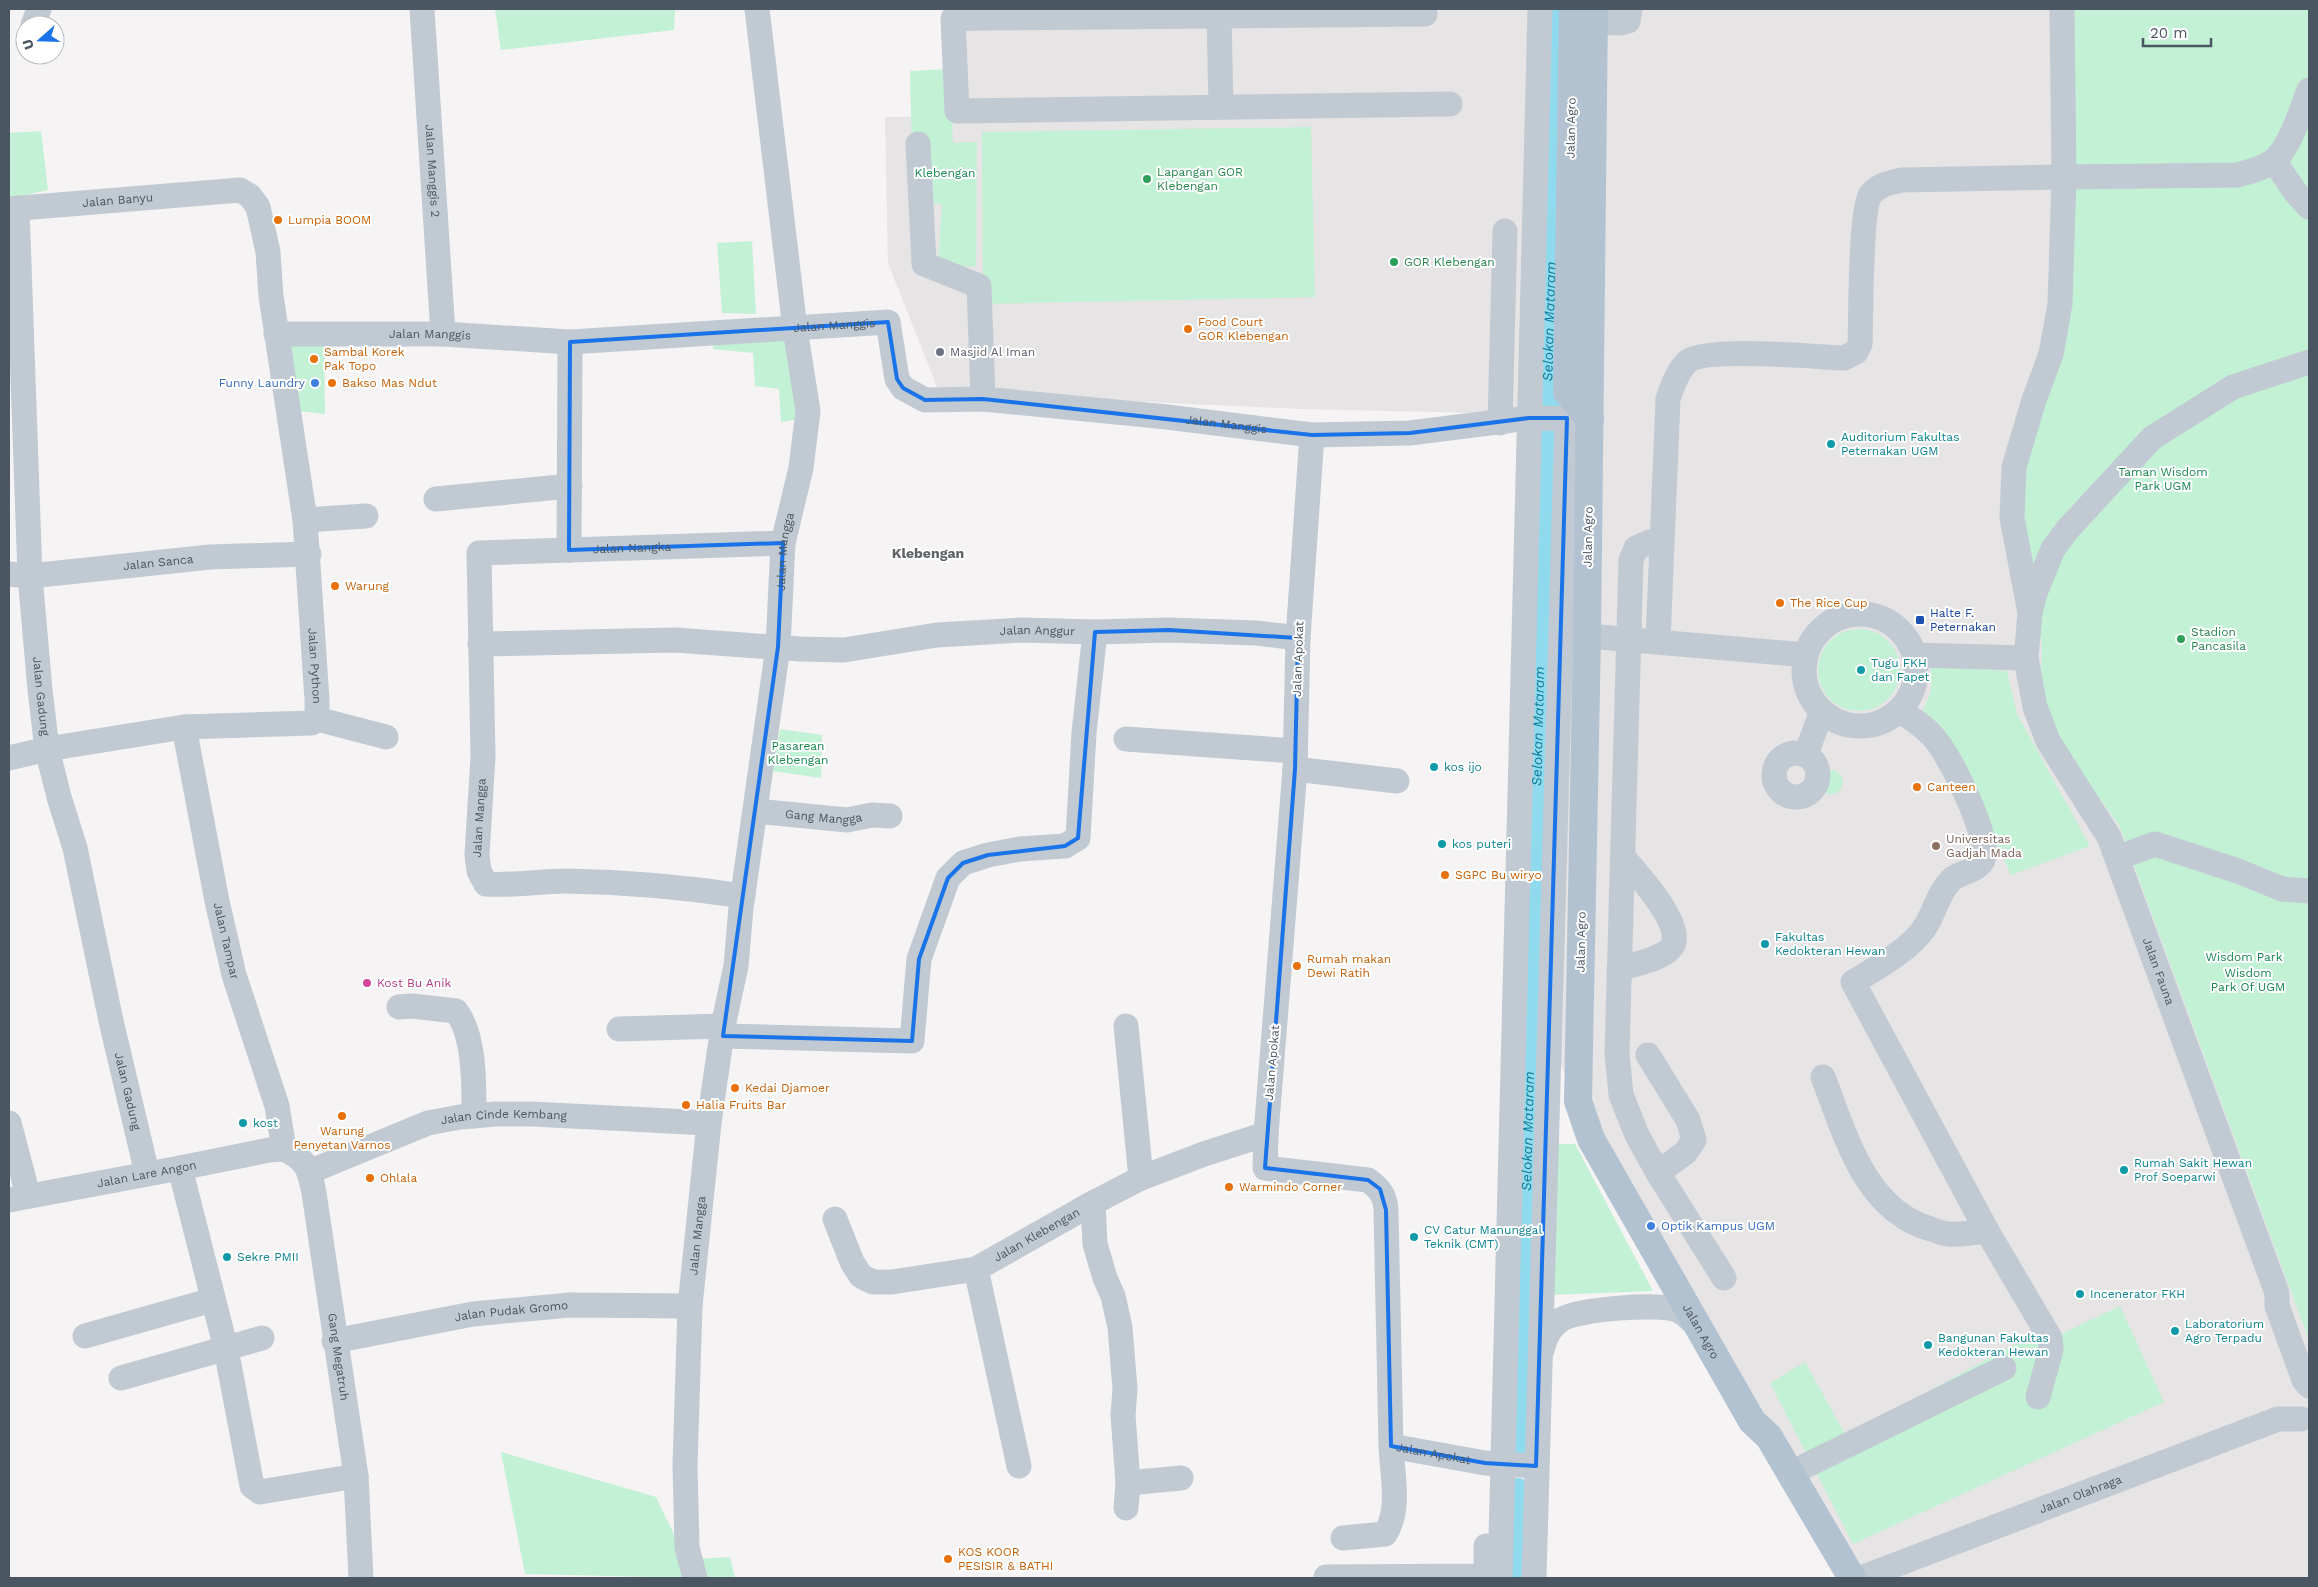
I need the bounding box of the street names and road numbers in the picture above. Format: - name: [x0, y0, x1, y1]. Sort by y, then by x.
- street label: Jalan Agro: [1563, 97, 1579, 159]
- street label: Jalan Manggis 2: [422, 124, 442, 218]
- street label: Jalan Banyu: [82, 190, 154, 210]
- street label: Jalan Manggis: [793, 316, 876, 335]
- street label: Jalan Manggis: [389, 327, 471, 343]
- street label: Jalan Manggis: [1185, 412, 1268, 436]
- street label: Jalan Agro: [1580, 506, 1596, 568]
- street label: Jalan Mangga: [774, 511, 797, 591]
- street label: Jalan Nangka: [593, 540, 671, 556]
- street label: Jalan Sanca: [122, 552, 194, 573]
- street label: Jalan Apokat: [1290, 621, 1306, 697]
- street label: Jalan Anggur: [999, 623, 1075, 638]
- street label: Jalan Python: [305, 627, 324, 704]
- street label: Jalan Gadung: [30, 656, 52, 737]
- street label: Jalan Mangga: [470, 778, 489, 858]
- street label: Gang Mangga: [784, 807, 864, 827]
- street label: Jalan Tampar: [211, 901, 242, 981]
- street label: Jalan Agro: [1573, 911, 1589, 973]
- street label: Jalan Fauna: [2140, 936, 2177, 1007]
- street label: Jalan Apokat: [1262, 1025, 1282, 1101]
- street label: Jalan Gadung: [112, 1051, 144, 1132]
- street label: Jalan Cinde Kembang: [439, 1107, 568, 1127]
- street label: Jalan Lare Angon: [96, 1158, 198, 1190]
- street label: Jalan Mangga: [686, 1195, 708, 1276]
- street label: Jalan Klebengan: [991, 1205, 1082, 1265]
- street label: Jalan Pudak Gromo: [453, 1298, 569, 1324]
- street label: Jalan Agro: [1680, 1302, 1722, 1362]
- street label: Gang Megatruh: [325, 1312, 352, 1401]
- street label: Jalan Apokat: [1395, 1440, 1472, 1467]
- street label: Jalan Olahraga: [2037, 1472, 2124, 1516]

